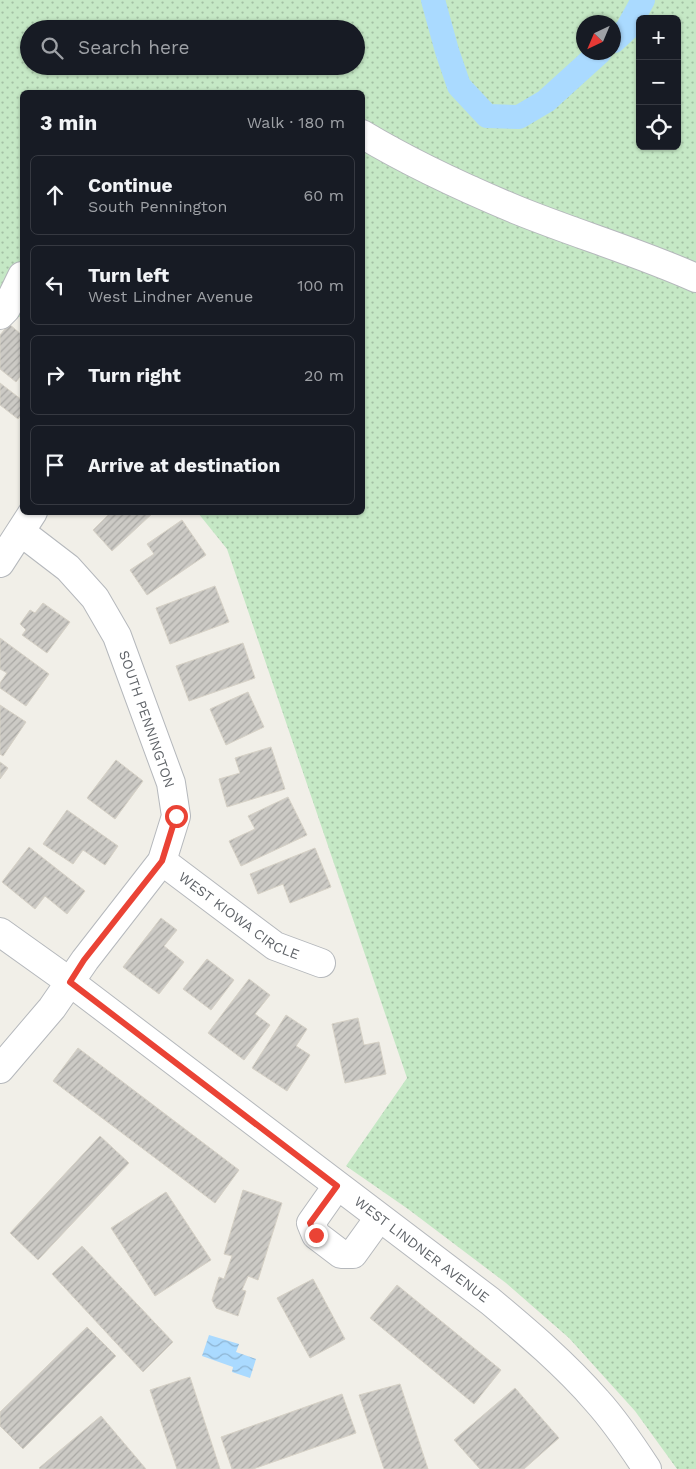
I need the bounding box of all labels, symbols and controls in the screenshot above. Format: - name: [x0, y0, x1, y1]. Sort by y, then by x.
- north arrow: [576, 15, 621, 60]
- map controls: [636, 15, 681, 150]
- button: +: [636, 15, 681, 60]
- search box: [20, 20, 365, 75]
- icon: search: [38, 34, 66, 62]
- text: Search here: [78, 36, 189, 59]
- button: −: [636, 60, 681, 105]
- button: locate: [636, 105, 681, 150]
- text: 3 min: [40, 110, 97, 135]
- text: Walk · 180 m: [247, 113, 345, 132]
- text: Continue: [88, 174, 172, 197]
- icon: ahead: [41, 181, 69, 209]
- text: 60 m: [304, 186, 344, 205]
- text: South Pennington: [88, 197, 227, 216]
- text: Turn left: [88, 264, 169, 287]
- icon: left: [41, 271, 69, 299]
- text: 100 m: [297, 276, 344, 295]
- text: West Lindner Avenue: [88, 287, 253, 306]
- icon: right: [41, 361, 69, 389]
- text: Turn right: [88, 364, 181, 387]
- text: 20 m: [304, 366, 344, 385]
- icon: arrive: [41, 451, 69, 479]
- text: Arrive at destination: [88, 454, 280, 477]
- street label: SOUTH PENNINGTON: [116, 648, 178, 790]
- route start: [165, 805, 188, 828]
- street label: WEST KIOWA CIRCLE: [176, 868, 302, 962]
- street label: WEST LINDNER AVENUE: [351, 1193, 493, 1306]
- route end: [305, 1224, 328, 1247]

